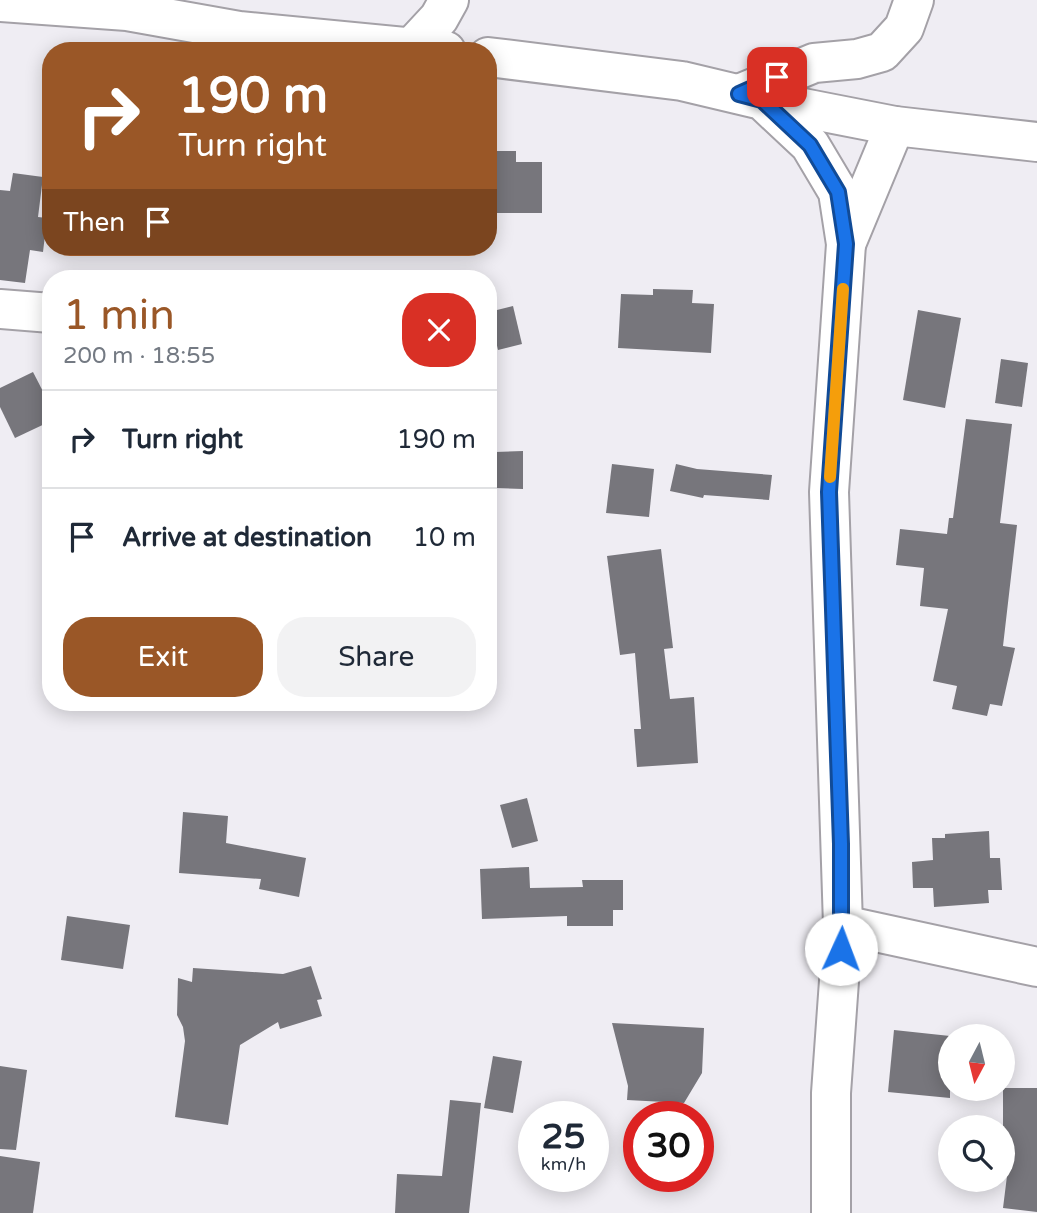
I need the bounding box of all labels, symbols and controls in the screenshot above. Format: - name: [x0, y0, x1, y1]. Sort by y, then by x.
- pin: [747, 47, 807, 107]
- icon: arrive: [758, 58, 796, 96]
- text: 190 m: [178, 67, 328, 126]
- icon: right: [63, 70, 154, 161]
- text: Turn right: [178, 127, 327, 165]
- icon: arrive: [139, 203, 177, 241]
- text: Then: [63, 207, 125, 238]
- text: 1 min: [63, 290, 175, 341]
- button: close: [402, 293, 476, 367]
- text: 200 m · 18:55: [63, 342, 215, 370]
- icon: right: [63, 420, 101, 458]
- text: Turn right: [122, 424, 243, 455]
- text: 190 m: [396, 424, 476, 455]
- icon: arrive: [63, 518, 101, 556]
- text: Arrive at destination: [122, 522, 372, 553]
- text: 10 m: [413, 522, 476, 553]
- button: Exit: [63, 617, 263, 697]
- button: Share: [277, 617, 476, 697]
- position arrow: [804, 912, 878, 986]
- north arrow: [938, 1024, 1015, 1101]
- map controls: [938, 1024, 1015, 1192]
- speed limit sign: 30: [623, 1101, 714, 1192]
- button: search: [938, 1115, 1015, 1192]
- text: 25: [542, 1116, 585, 1158]
- text: km/h: [541, 1153, 586, 1175]

